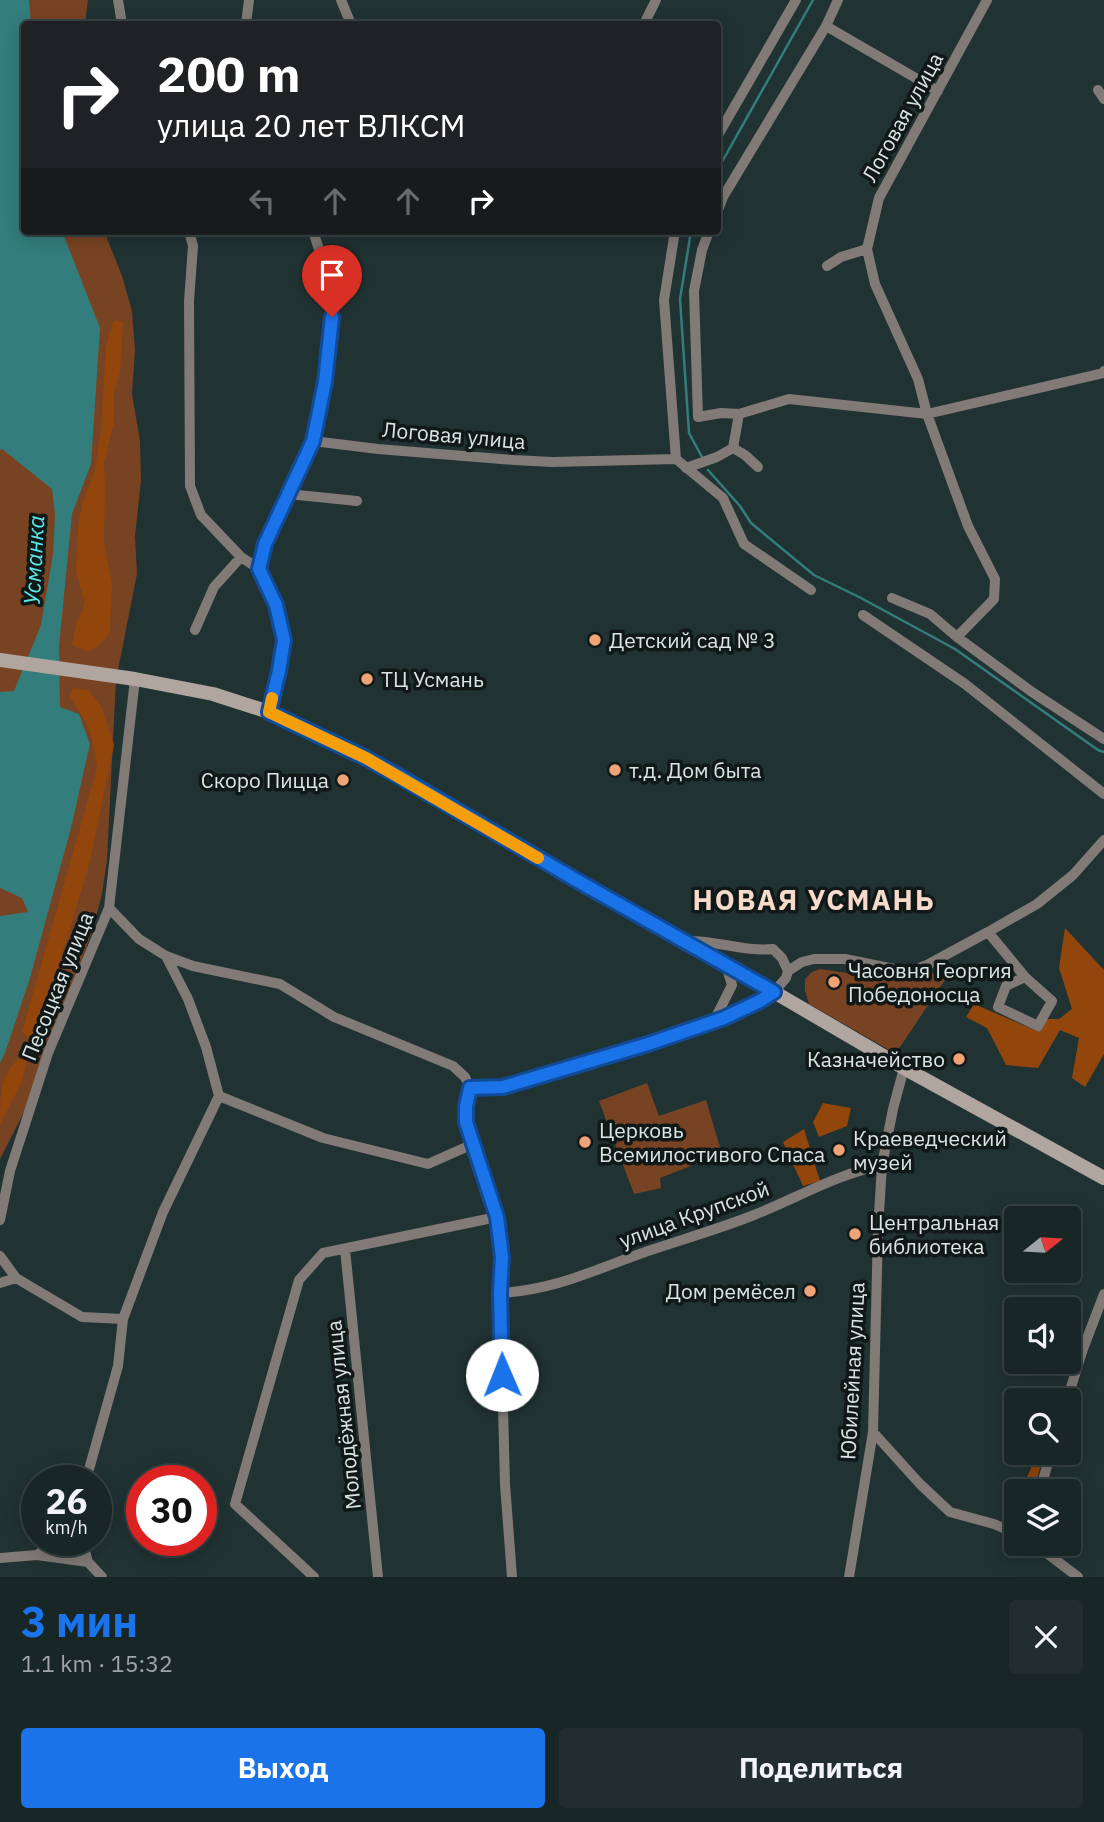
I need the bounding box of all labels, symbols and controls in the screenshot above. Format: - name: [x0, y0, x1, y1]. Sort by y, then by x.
- text: 200 m: [157, 42, 301, 105]
- street label: Логовая улица: [855, 47, 949, 187]
- icon: right: [42, 49, 133, 140]
- text: улица 20 лет ВЛКСМ: [157, 104, 466, 146]
- icon: left: [243, 182, 281, 220]
- icon: ahead: [316, 182, 354, 220]
- icon: ahead: [389, 182, 427, 220]
- icon: right: [462, 182, 500, 220]
- pin: [302, 245, 362, 317]
- icon: arrive: [313, 256, 351, 294]
- street label: Логовая улица: [381, 415, 527, 455]
- water label: Усманка: [16, 514, 50, 606]
- place label: Детский сад № 3: [609, 626, 776, 654]
- marker: Детский сад № 3: [587, 632, 603, 648]
- place label: ТЦ Усмань: [381, 665, 484, 693]
- marker: ТЦ Усмань: [359, 671, 375, 687]
- place label: т.д. Дом быта: [629, 756, 762, 784]
- marker: т.д. Дом быта: [607, 762, 623, 778]
- place label: Скоро Пицца: [201, 766, 329, 794]
- marker: Скоро Пицца: [335, 772, 351, 788]
- district label: НОВАЯ УСМАНЬ: [693, 881, 935, 918]
- street label: Песоцкая улица: [14, 908, 100, 1064]
- place label: Часовня Георгия Победоносца: [848, 956, 1012, 1008]
- marker: Часовня Георгия Победоносца: [826, 974, 842, 990]
- place label: Казначейство: [807, 1045, 945, 1073]
- marker: Казначейство: [951, 1051, 967, 1067]
- place label: Церковь Всемилостивого Спаса: [599, 1116, 825, 1168]
- place label: Краеведческий музей: [853, 1124, 1007, 1176]
- marker: Церковь Всемилостивого Спаса: [577, 1134, 593, 1150]
- marker: Краеведческий музей: [831, 1142, 847, 1158]
- street label: улица Крупской: [615, 1174, 773, 1254]
- north arrow: [1004, 1206, 1082, 1283]
- map controls: [1004, 1206, 1081, 1556]
- place label: Центральная библиотека: [869, 1208, 999, 1260]
- marker: Центральная библиотека: [847, 1226, 863, 1242]
- place label: Дом ремёсел: [666, 1277, 796, 1305]
- street label: Юбилейная улица: [833, 1281, 871, 1461]
- marker: Дом ремёсел: [802, 1283, 818, 1299]
- button: sound: [1004, 1297, 1081, 1374]
- street label: Молодёжная улица: [319, 1319, 367, 1511]
- position arrow: [465, 1338, 539, 1412]
- button: search: [1004, 1388, 1081, 1465]
- speed limit sign: 30: [126, 1465, 217, 1556]
- text: 26: [45, 1478, 88, 1524]
- button: layers: [1004, 1479, 1081, 1556]
- text: km/h: [45, 1516, 88, 1539]
- text: 3 мин: [21, 1594, 138, 1649]
- button: close: [1009, 1600, 1083, 1674]
- text: 1.1 km · 15:32: [21, 1648, 173, 1678]
- button: Выход: [21, 1728, 545, 1808]
- button: Поделиться: [559, 1728, 1083, 1808]

